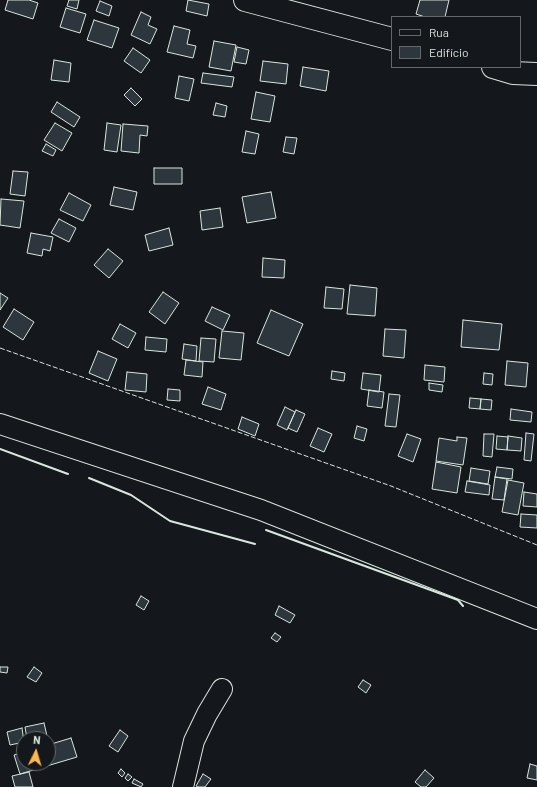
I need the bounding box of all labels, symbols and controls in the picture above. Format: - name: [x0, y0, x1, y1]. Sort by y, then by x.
- legend: [391, 16, 521, 68]
- text: Rua: [429, 25, 449, 39]
- text: Edifício: [429, 45, 469, 59]
- north arrow: [16, 731, 56, 771]
- text: N: [33, 733, 41, 746]

